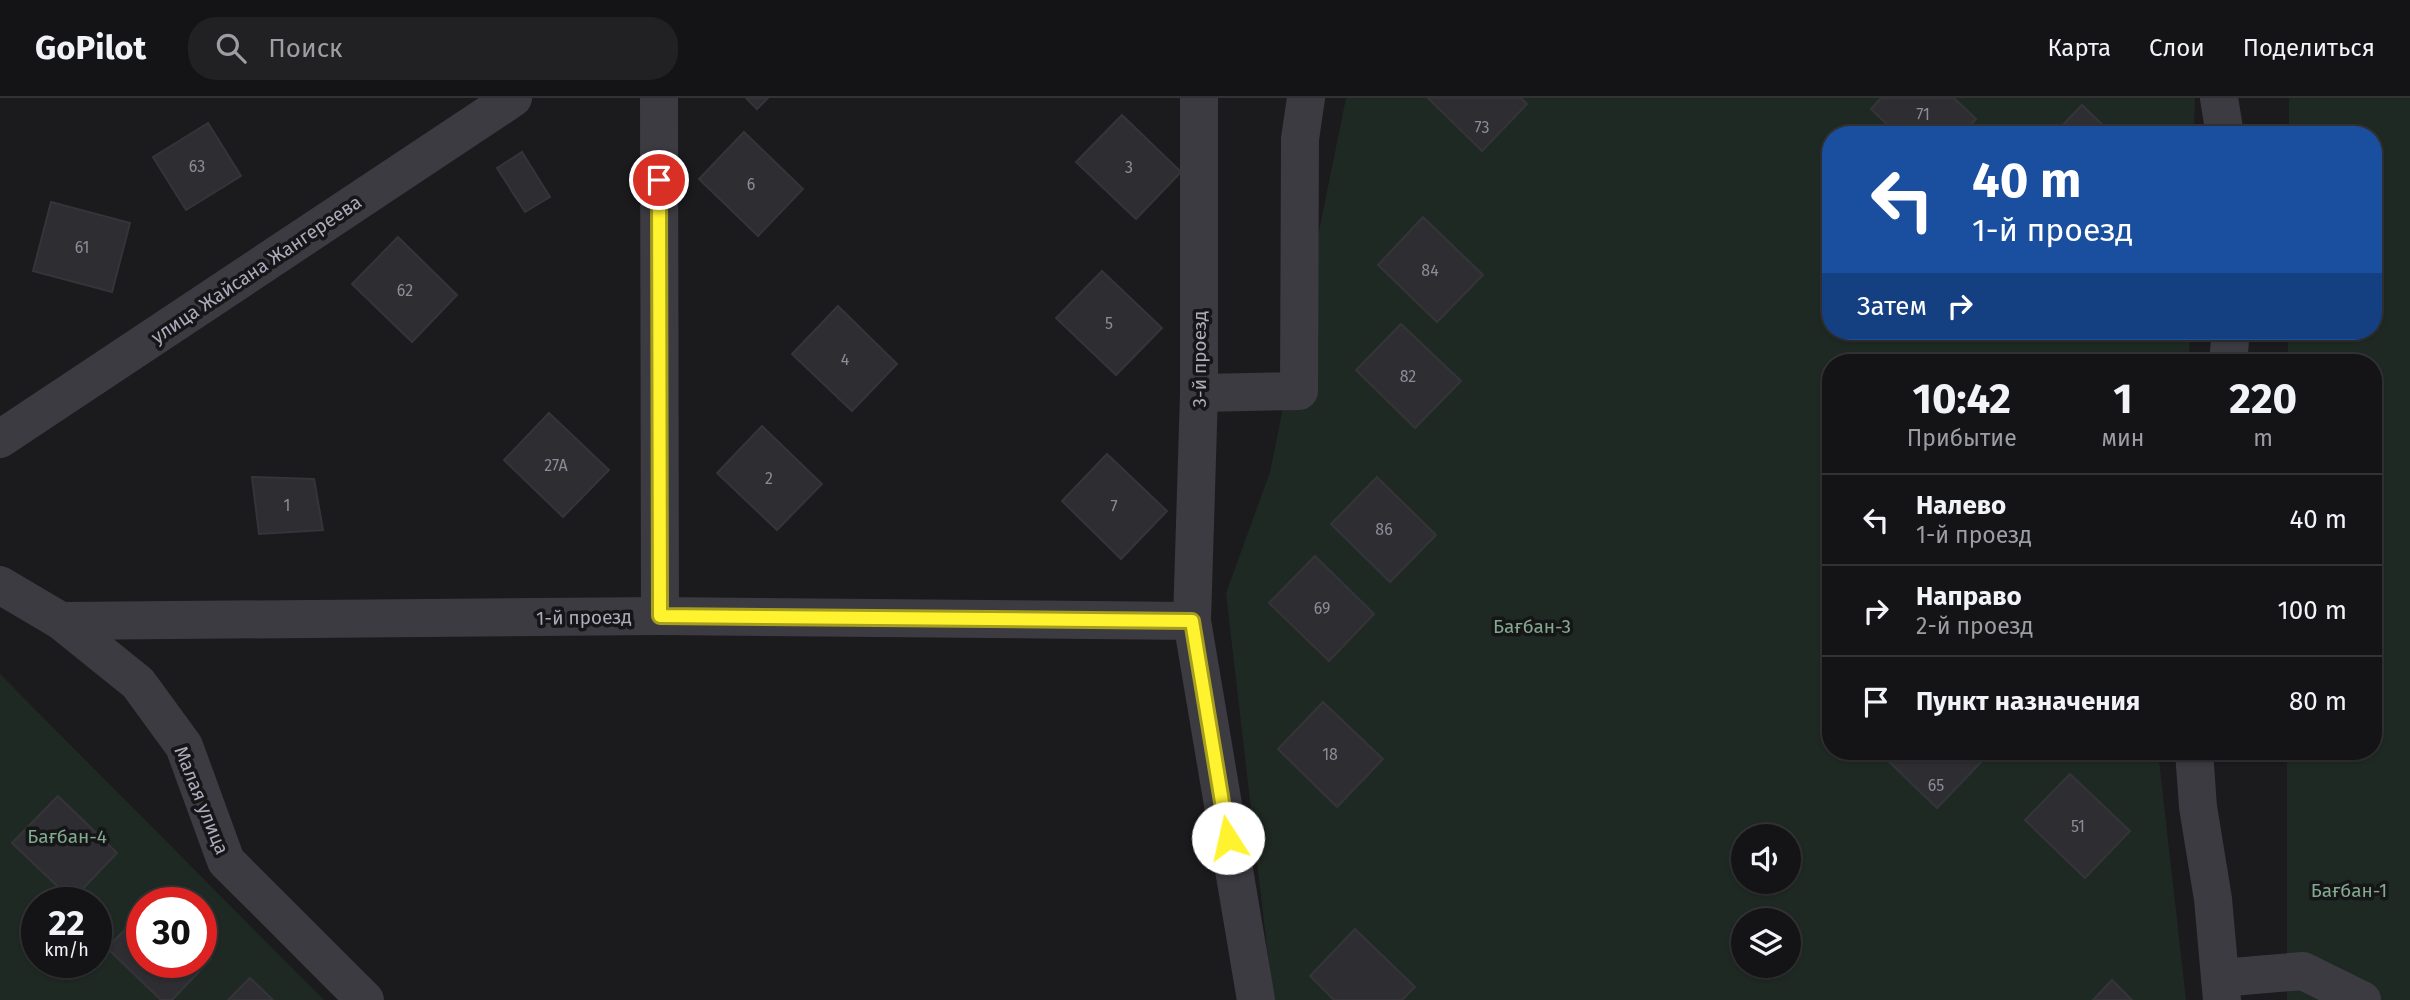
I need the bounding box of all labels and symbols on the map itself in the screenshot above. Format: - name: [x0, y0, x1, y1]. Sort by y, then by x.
- house number: 71: [1916, 105, 1930, 124]
- house number: 73: [1475, 118, 1489, 137]
- pin: [629, 150, 689, 210]
- house number: 63: [189, 157, 205, 176]
- house number: 3: [1125, 158, 1133, 177]
- house number: 6: [747, 175, 755, 194]
- street label: улица Жайсана Жангереева: [147, 190, 366, 349]
- house number: 61: [75, 238, 89, 257]
- house number: 84: [1421, 261, 1439, 280]
- house number: 62: [397, 281, 413, 300]
- street label: 3-й проезд: [1188, 311, 1211, 407]
- house number: 5: [1105, 314, 1113, 333]
- house number: 4: [841, 350, 850, 369]
- house number: 82: [1400, 367, 1416, 386]
- house number: 27А: [544, 456, 569, 475]
- house number: 2: [765, 469, 773, 488]
- house number: 1: [284, 496, 290, 515]
- house number: 7: [1110, 497, 1118, 516]
- house number: 86: [1375, 520, 1393, 539]
- house number: 69: [1314, 599, 1330, 618]
- street label: 1-й проезд: [536, 605, 632, 630]
- park label: Бағбан-3: [1493, 615, 1571, 638]
- street label: Малая улица: [169, 743, 234, 858]
- house number: 18: [1322, 745, 1338, 764]
- house number: 65: [1928, 776, 1944, 795]
- position arrow: [1191, 801, 1265, 875]
- house number: 51: [2071, 817, 2085, 836]
- park label: Бағбан-4: [27, 825, 107, 848]
- park label: Бағбан-1: [2311, 879, 2387, 902]
- speed limit sign: 30: [126, 887, 217, 978]

